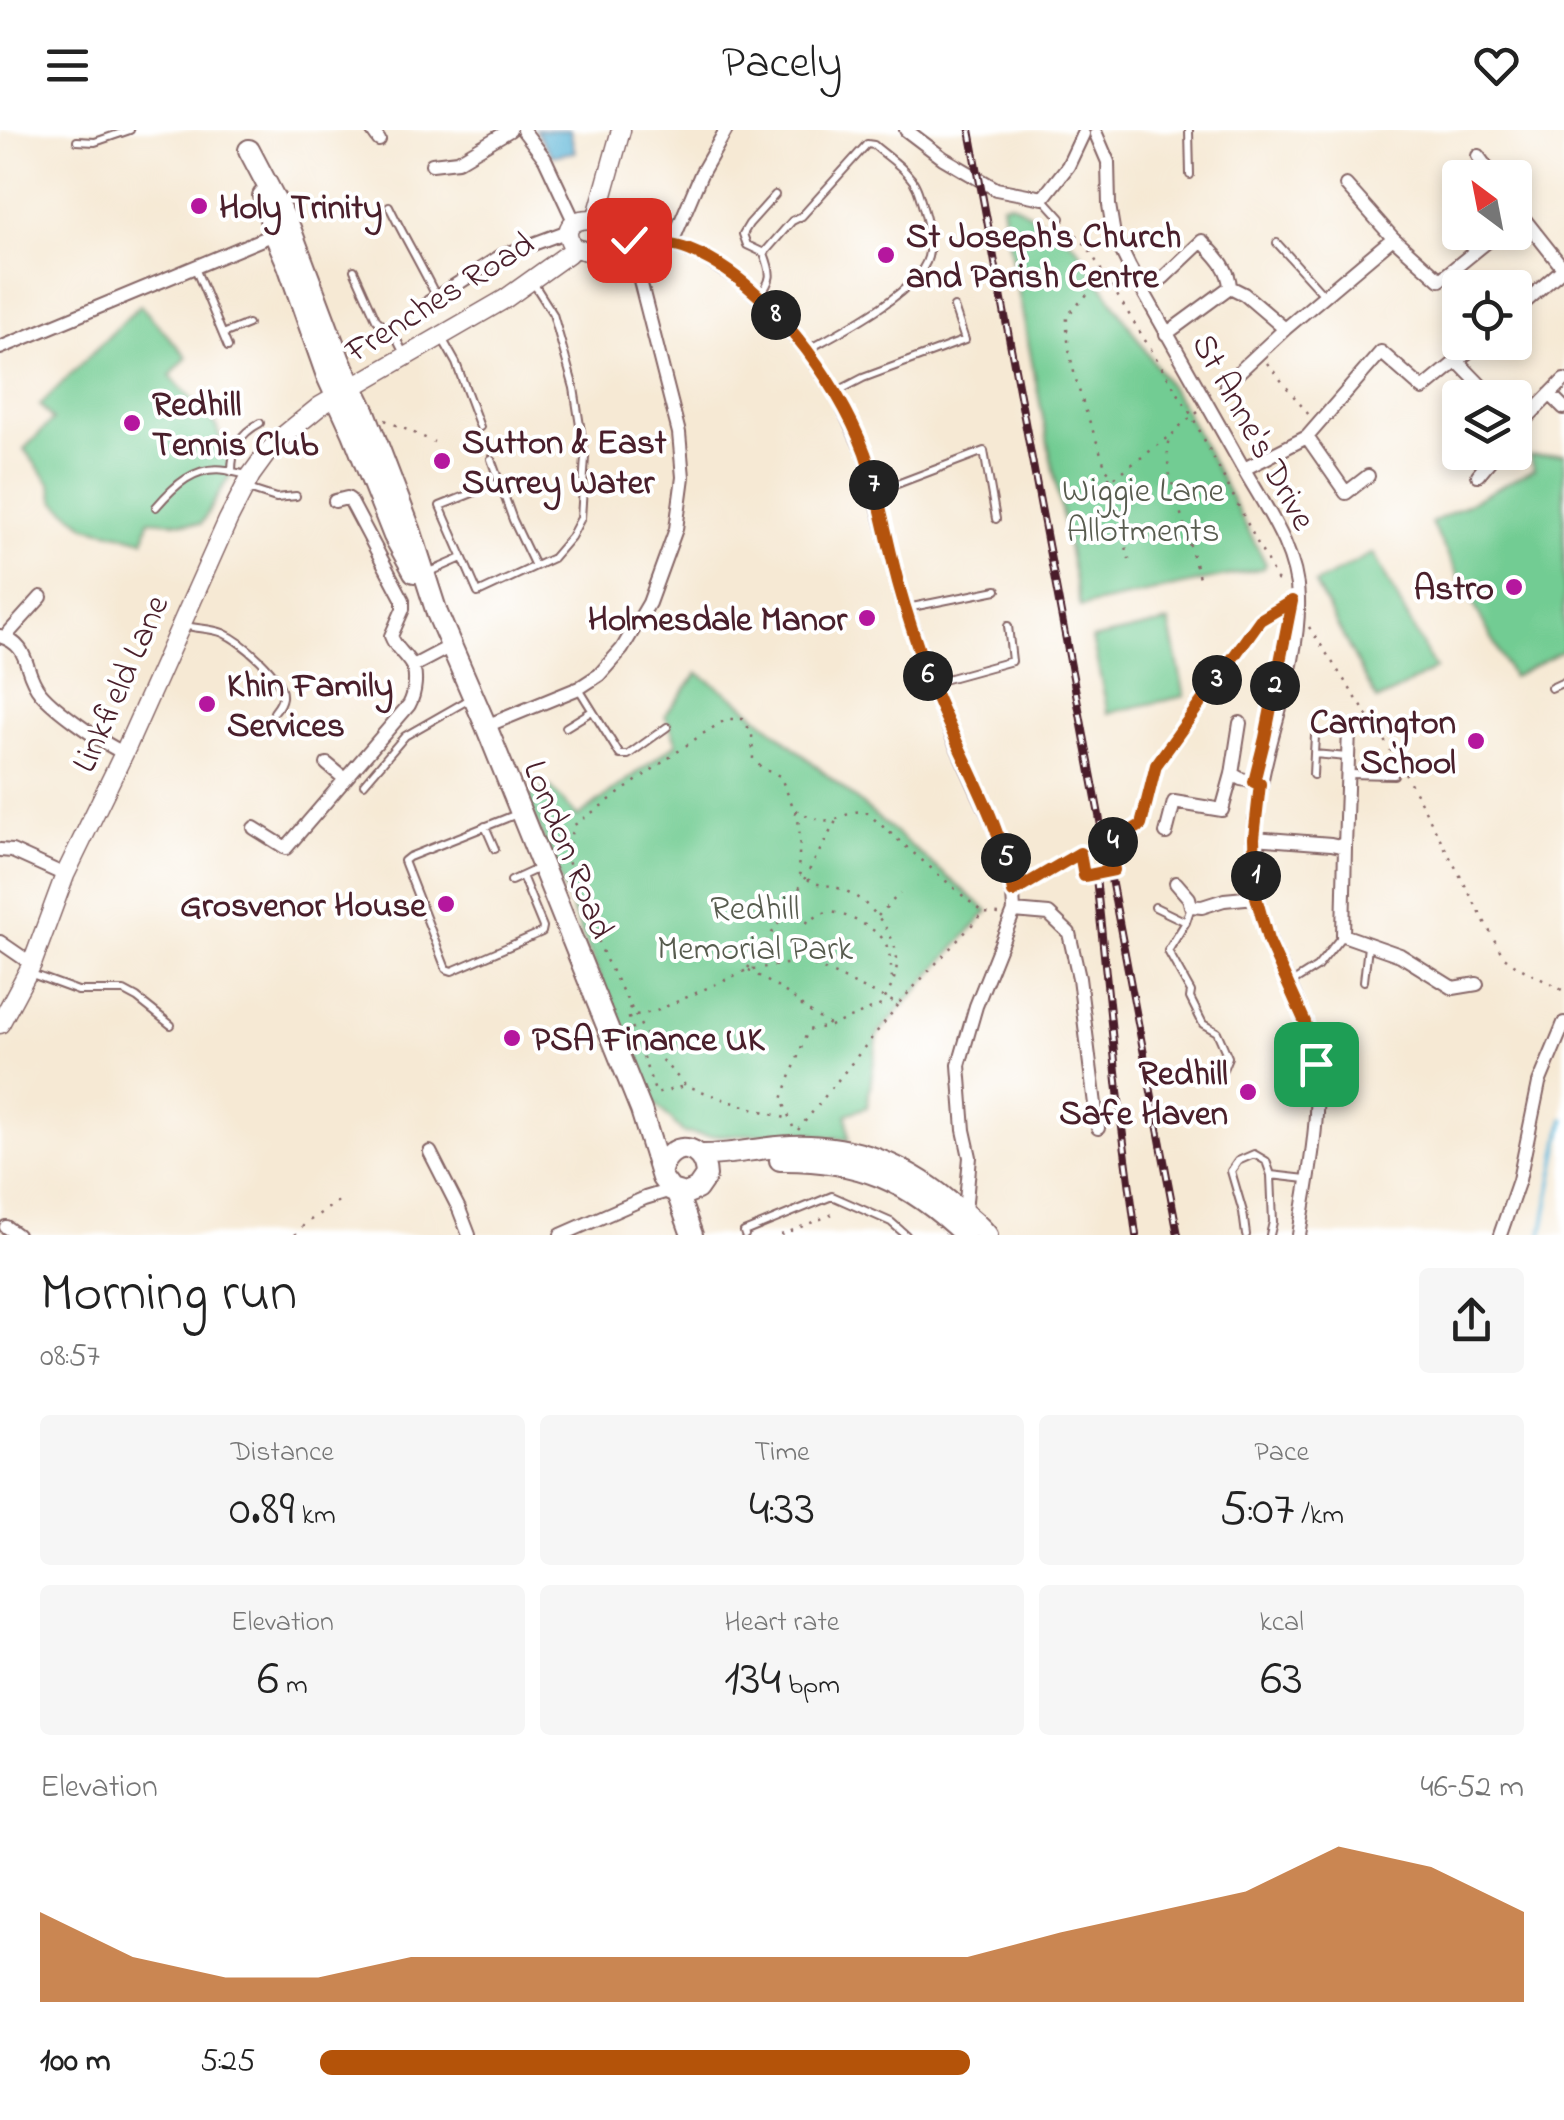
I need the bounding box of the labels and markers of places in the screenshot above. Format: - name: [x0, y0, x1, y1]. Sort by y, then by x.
- place label: Holy Trinity: [219, 184, 383, 236]
- marker: Holy Trinity: [188, 195, 210, 217]
- pin: [587, 198, 672, 283]
- place label: St Joseph's Church and Parish Centre: [906, 213, 1181, 304]
- marker: St Joseph's Church and Parish Centre: [875, 244, 897, 266]
- pin: 8: [751, 290, 801, 340]
- place label: Redhill Tennis Club: [152, 381, 319, 472]
- marker: Redhill Tennis Club: [121, 412, 143, 434]
- place label: Sutton & East Surrey Water: [462, 419, 667, 511]
- marker: Sutton & East Surrey Water: [431, 450, 453, 472]
- pin: 7: [849, 460, 899, 510]
- place label: Astro: [1414, 565, 1494, 616]
- marker: Astro: [1503, 576, 1525, 598]
- place label: Holmesdale Manor: [588, 596, 848, 647]
- marker: Holmesdale Manor: [856, 607, 878, 629]
- pin: 6: [903, 651, 953, 701]
- pin: 3: [1192, 655, 1242, 705]
- pin: 2: [1250, 661, 1300, 711]
- place label: Khin Family Services: [227, 662, 393, 753]
- marker: Khin Family Services: [196, 693, 218, 715]
- place label: Carrington School: [1310, 699, 1456, 790]
- marker: Carrington School: [1465, 730, 1487, 752]
- pin: 4: [1088, 817, 1138, 867]
- pin: 5: [981, 833, 1031, 883]
- pin: 1: [1231, 851, 1281, 901]
- place label: Grosvenor House: [180, 882, 427, 933]
- marker: Grosvenor House: [435, 893, 457, 915]
- place label: PSA Finance UK: [532, 1016, 765, 1067]
- pin: [1274, 1022, 1359, 1107]
- marker: PSA Finance UK: [501, 1027, 523, 1049]
- place label: Redhill Safe Haven: [1059, 1050, 1228, 1141]
- marker: Redhill Safe Haven: [1237, 1081, 1259, 1103]

